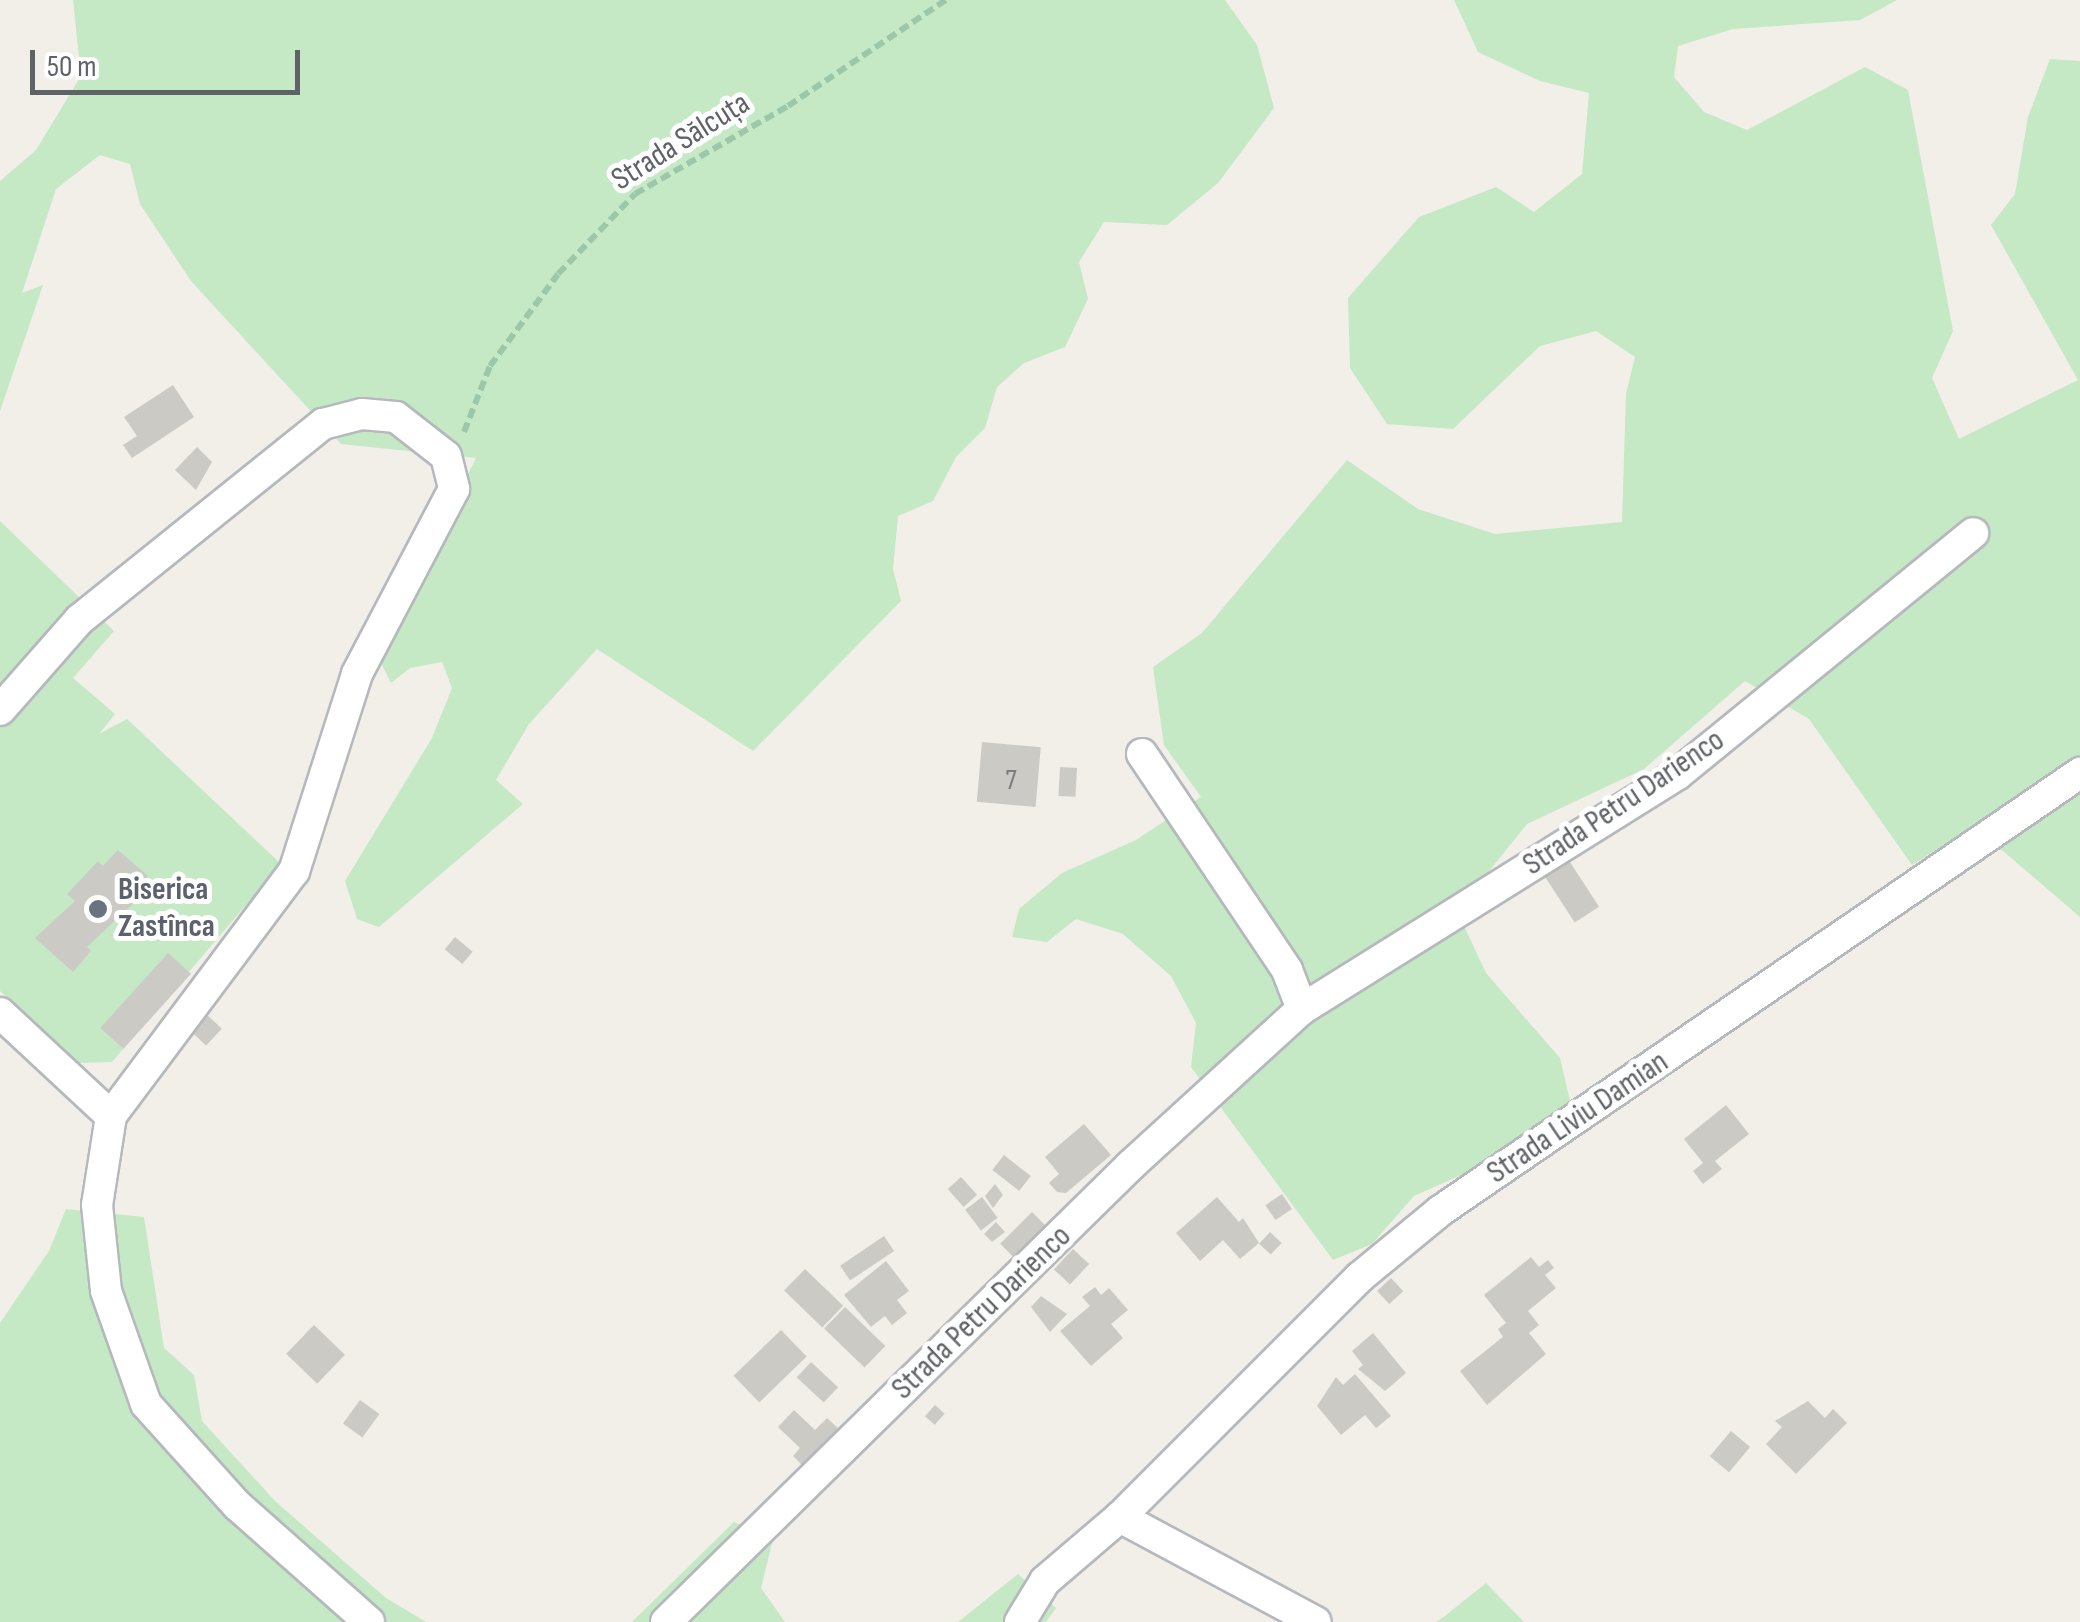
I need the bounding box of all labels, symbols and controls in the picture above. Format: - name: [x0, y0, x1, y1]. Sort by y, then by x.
- scale bar: [35, 30, 305, 92]
- text: 50 m: [47, 49, 96, 85]
- street label: Strada Sălcuța: [605, 85, 757, 199]
- street label: Strada Petru Darienco: [1516, 722, 1732, 884]
- house number: 7: [1005, 764, 1017, 798]
- place label: Biserica Zastînca: [118, 872, 215, 947]
- marker: Biserica Zastînca: [87, 898, 109, 920]
- street label: Strada Liviu Damian: [1480, 1043, 1676, 1193]
- street label: Strada Petru Darienco: [884, 1218, 1080, 1408]

